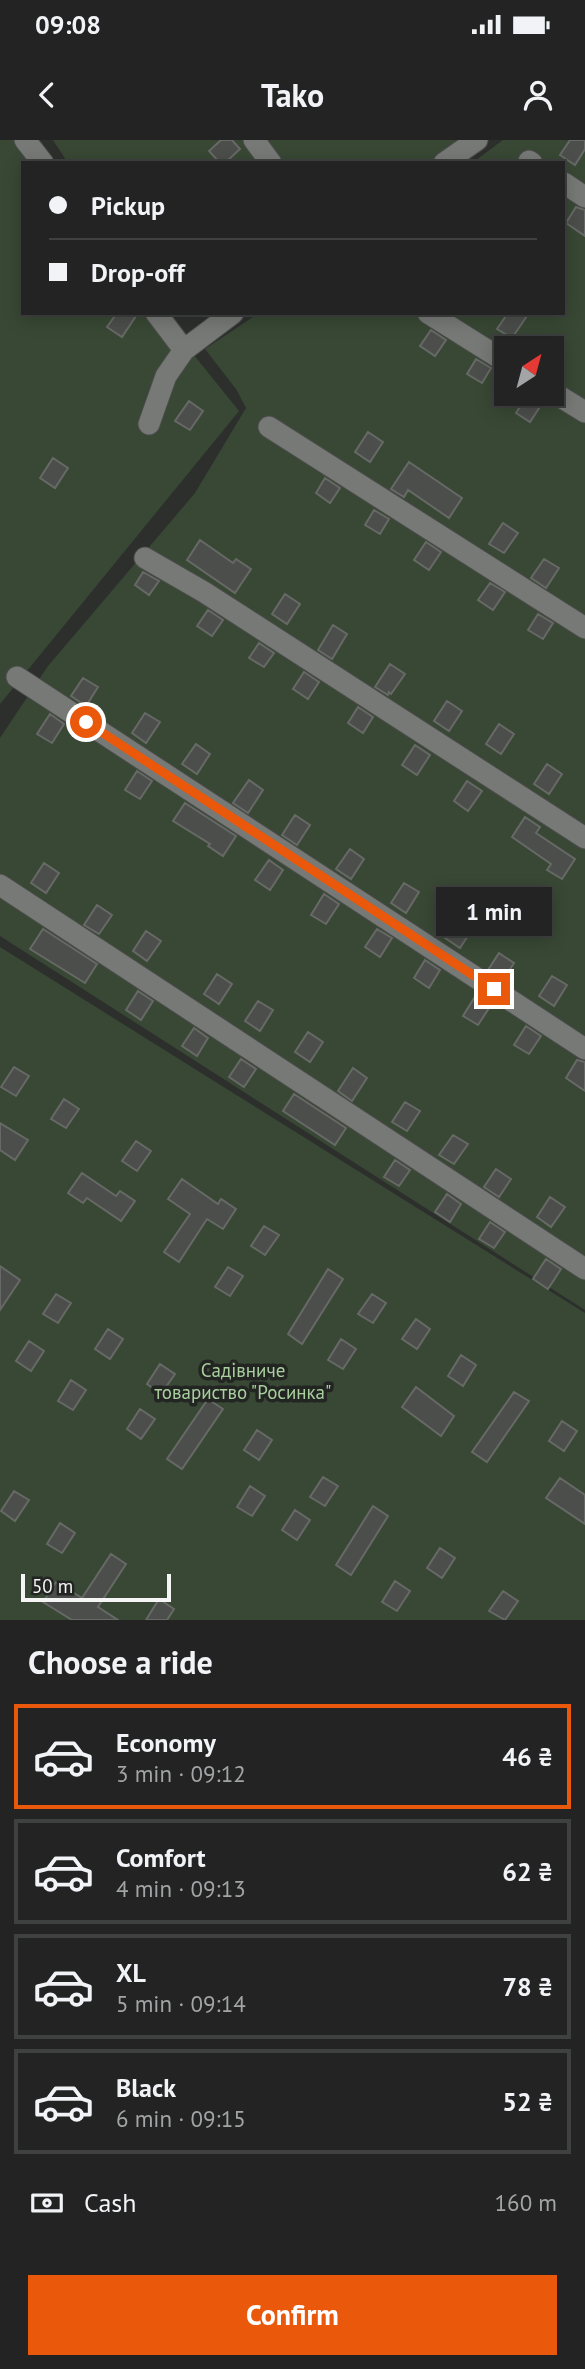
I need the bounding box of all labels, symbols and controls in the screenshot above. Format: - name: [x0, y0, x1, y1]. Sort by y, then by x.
- text: 09:08: [35, 8, 101, 41]
- text: Tako: [261, 74, 324, 116]
- icon: back: [28, 76, 66, 114]
- icon: person: [519, 76, 557, 114]
- text: Pickup: [91, 189, 165, 222]
- text: Drop-off: [91, 256, 185, 289]
- north arrow: [494, 336, 564, 406]
- map controls: [494, 336, 564, 406]
- route start: [70, 706, 102, 738]
- callout: 1 min: [436, 888, 552, 936]
- text: 1 min: [466, 897, 522, 926]
- route end: [478, 973, 510, 1005]
- park label: Садівниче товариство "Росинка": [155, 1358, 331, 1404]
- scale bar: [21, 1571, 172, 1603]
- text: 50 m: [32, 1574, 73, 1598]
- text: Choose a ride: [28, 1641, 213, 1683]
- icon: car: [32, 1725, 95, 1788]
- text: Economy: [116, 1726, 216, 1759]
- text: 46 ₴: [502, 1740, 553, 1773]
- text: 3 min · 09:12: [116, 1759, 246, 1788]
- icon: car: [32, 1840, 95, 1903]
- text: Comfort: [116, 1841, 206, 1874]
- text: 62 ₴: [502, 1855, 553, 1888]
- text: 4 min · 09:13: [116, 1874, 246, 1903]
- icon: car: [32, 1955, 95, 2018]
- text: XL: [116, 1956, 146, 1989]
- text: 78 ₴: [502, 1970, 553, 2003]
- text: 5 min · 09:14: [116, 1989, 246, 2018]
- icon: car: [32, 2070, 95, 2133]
- text: Black: [116, 2071, 176, 2104]
- text: 52 ₴: [502, 2085, 553, 2118]
- text: 6 min · 09:15: [116, 2104, 246, 2133]
- icon: cash: [28, 2184, 66, 2222]
- text: Cash: [84, 2186, 136, 2219]
- text: 160 m: [495, 2188, 557, 2217]
- button: Confirm: [28, 2275, 557, 2355]

